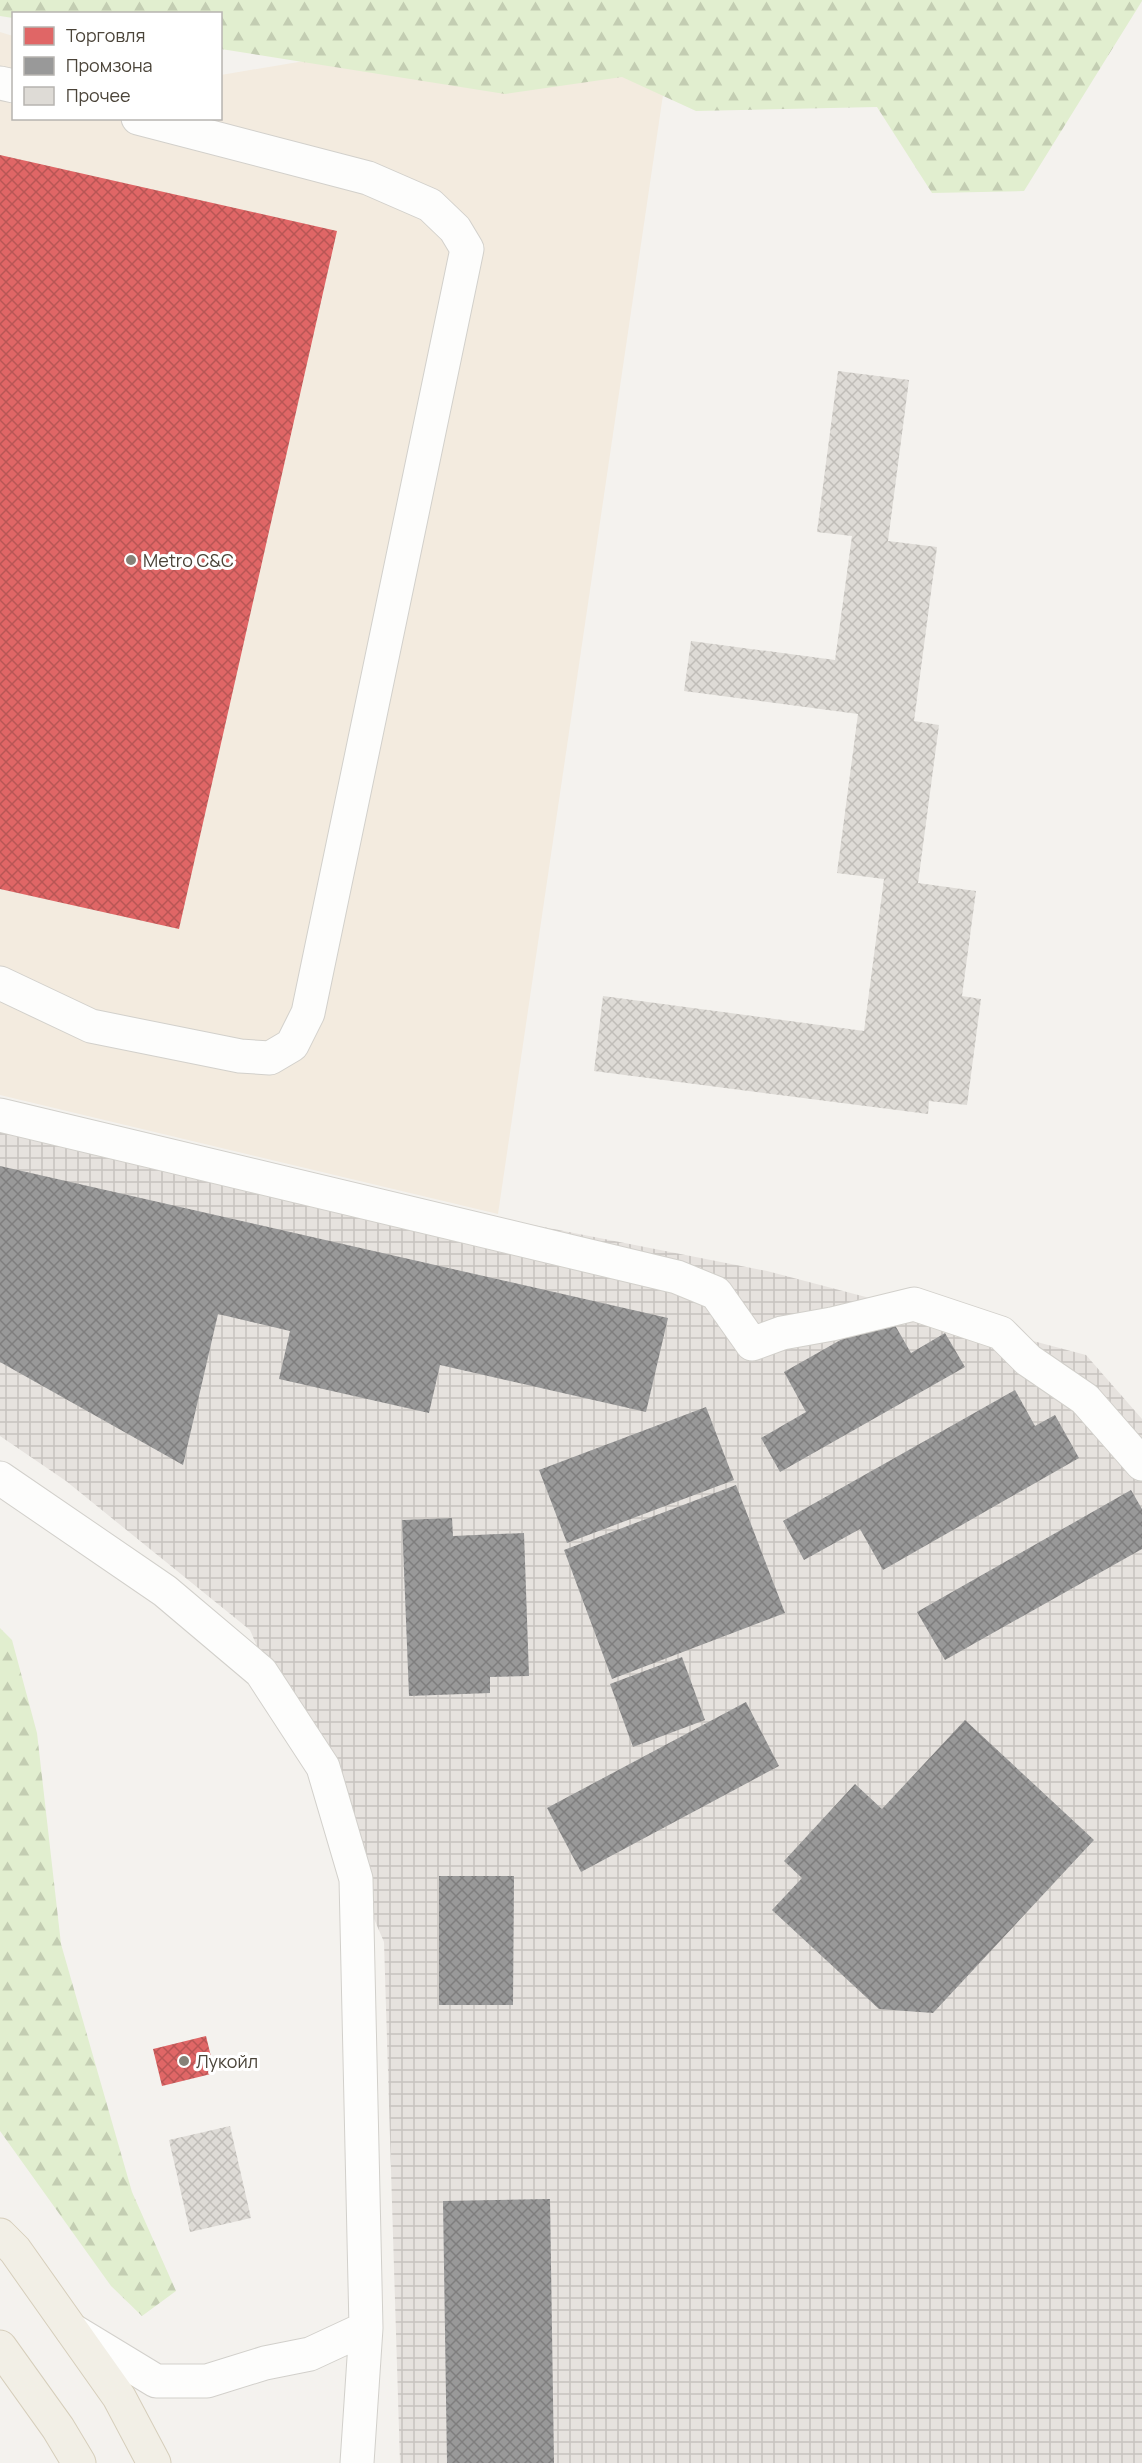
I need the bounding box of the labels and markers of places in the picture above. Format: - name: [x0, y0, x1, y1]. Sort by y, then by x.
- place label: Metro C&C: [143, 548, 234, 572]
- marker: Metro C&C: [124, 553, 138, 567]
- place label: Лукойл: [196, 2049, 258, 2073]
- marker: Лукойл: [177, 2054, 191, 2068]

